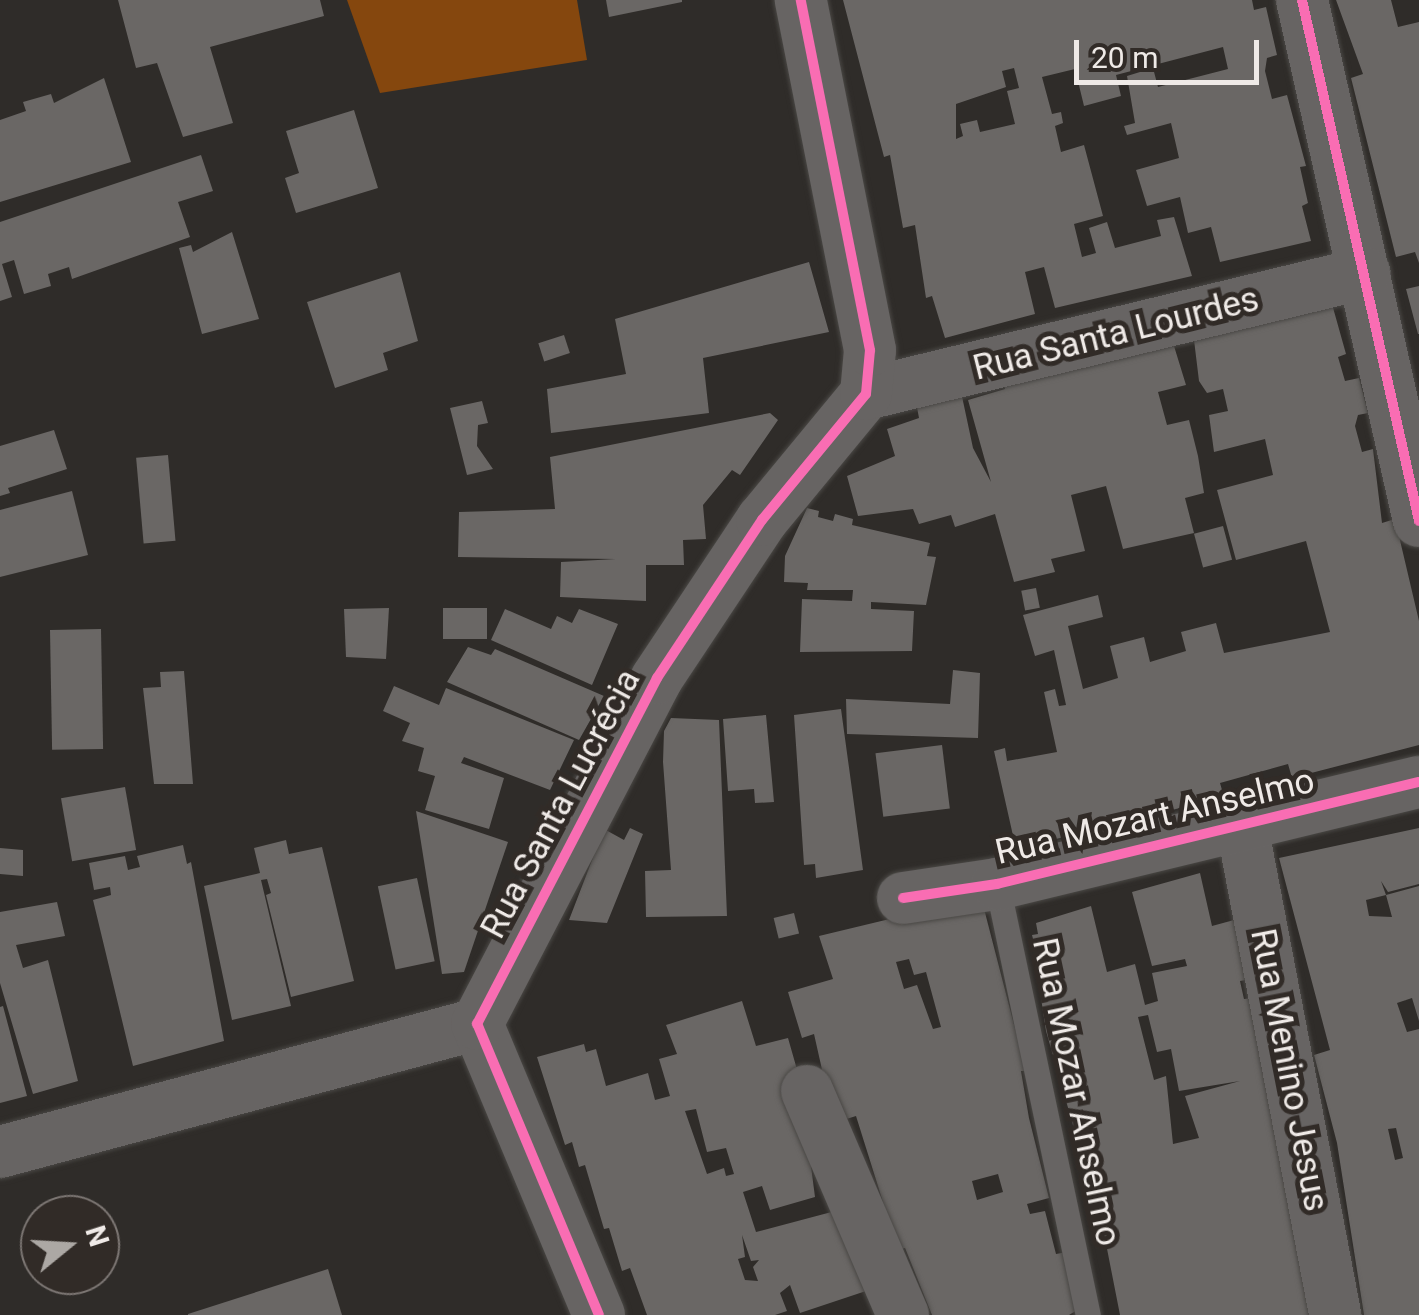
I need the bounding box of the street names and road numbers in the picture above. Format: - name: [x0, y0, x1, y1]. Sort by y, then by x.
- street label: Rua Santa Lourdes: [969, 278, 1263, 390]
- street label: Rua Santa Lucrécia: [472, 662, 650, 946]
- street label: Rua Mozart Anselmo: [991, 760, 1319, 874]
- street label: Rua Menino Jesus: [1241, 925, 1337, 1215]
- street label: Rua Mozar Anselmo: [1023, 934, 1129, 1250]

